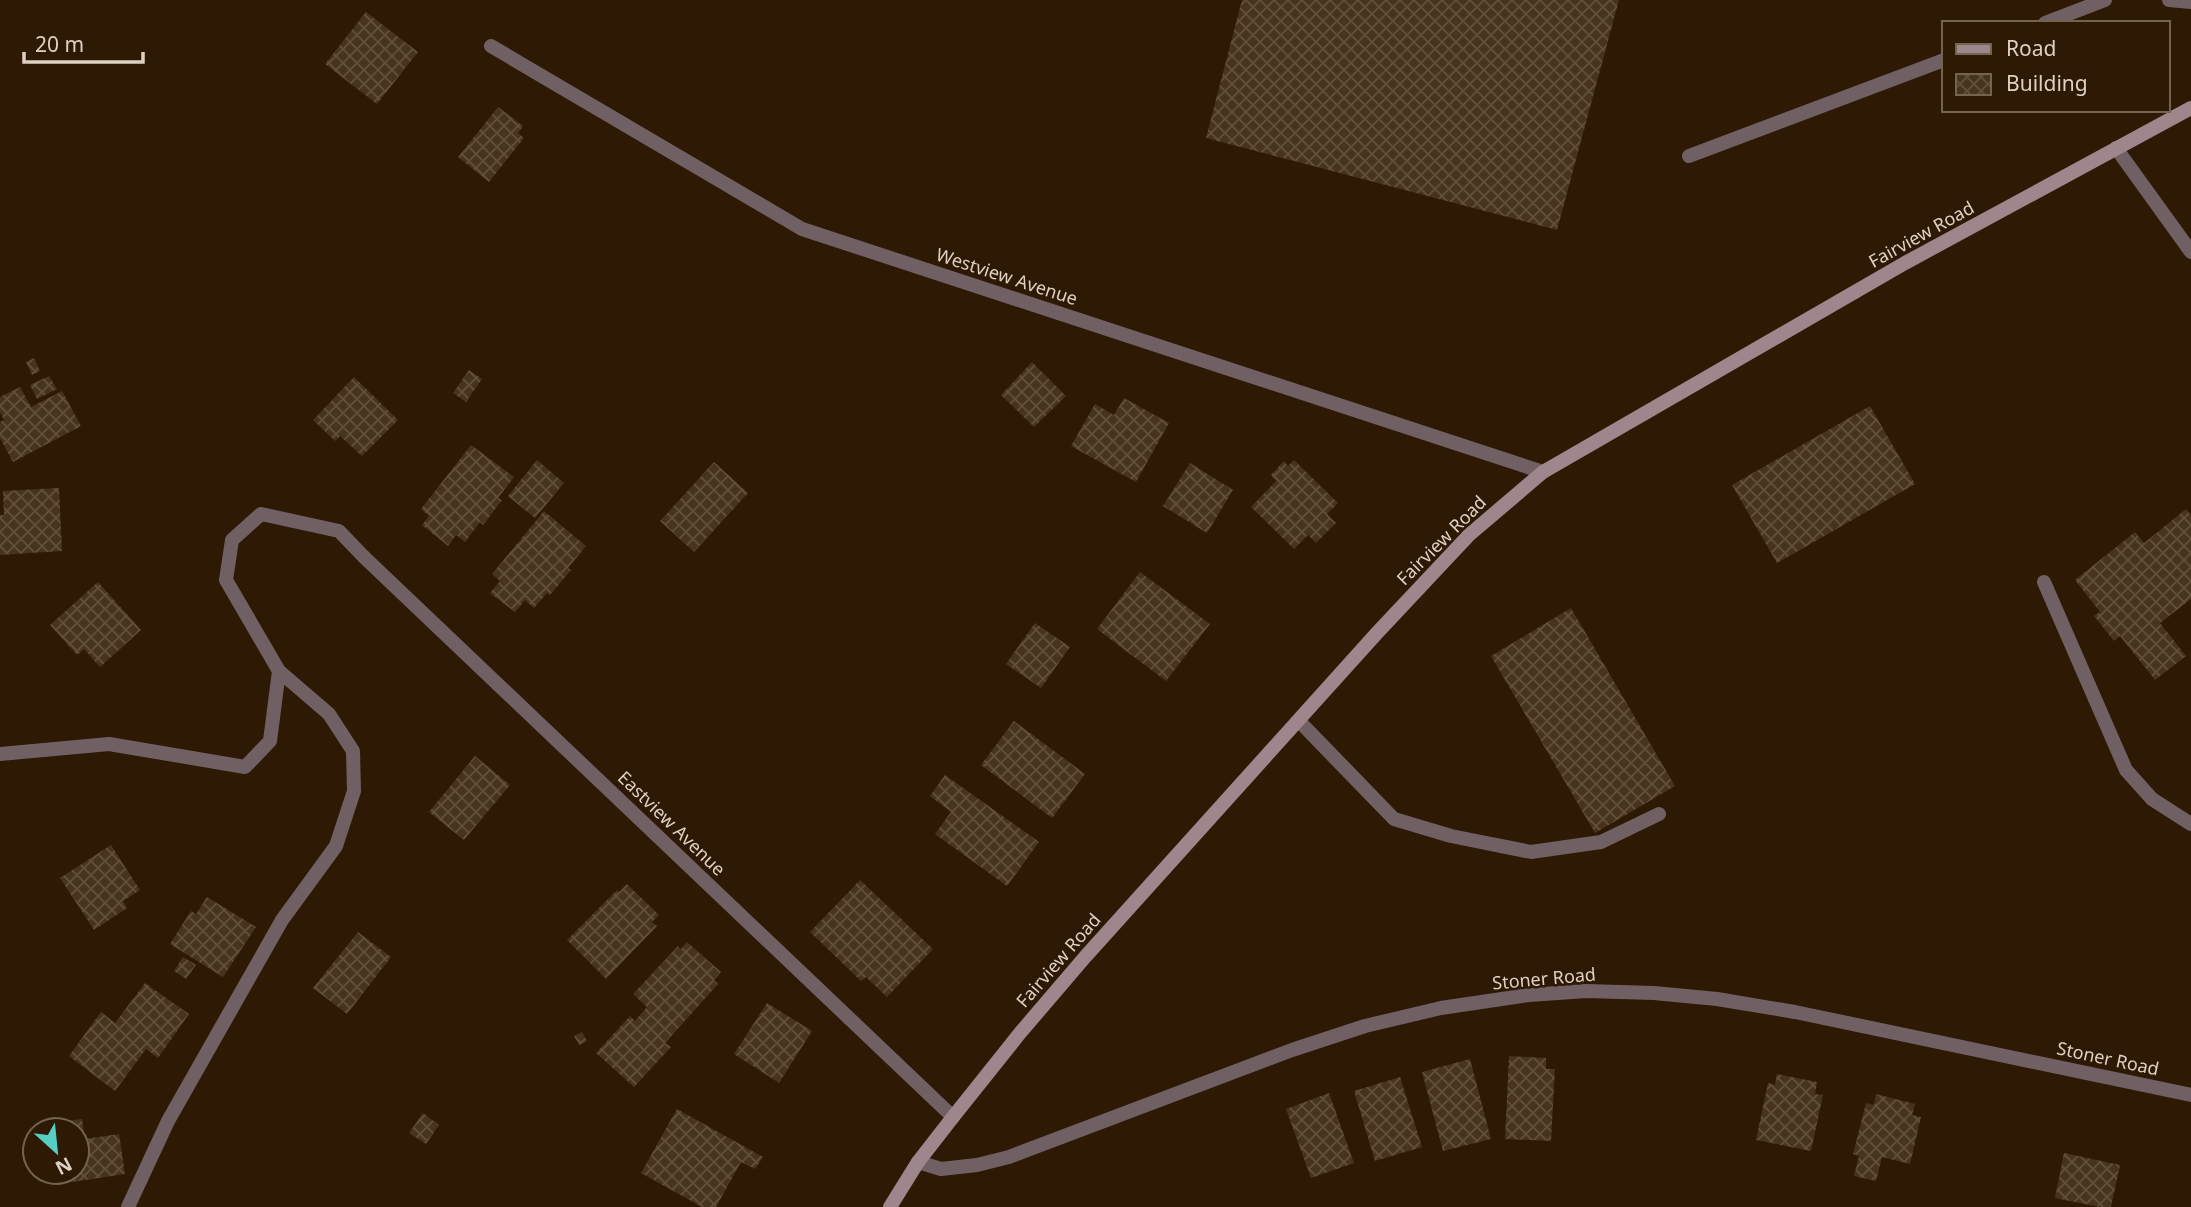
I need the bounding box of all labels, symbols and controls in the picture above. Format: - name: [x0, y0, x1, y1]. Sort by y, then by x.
- scale bar: [24, 21, 144, 65]
- legend: [1942, 21, 2170, 112]
- text: 20 m: [35, 30, 84, 58]
- text: Road: [2006, 34, 2056, 62]
- text: Building: [2006, 69, 2088, 97]
- street label: Fairview Road: [1864, 195, 1978, 273]
- street label: Westview Avenue: [933, 242, 1081, 310]
- street label: Fairview Road: [1391, 490, 1491, 590]
- street label: Eastview Avenue: [613, 765, 731, 881]
- street label: Fairview Road: [1011, 908, 1105, 1012]
- street label: Stoner Road: [1491, 962, 1597, 994]
- street label: Stoner Road: [2055, 1035, 2161, 1081]
- north arrow: [21, 1116, 91, 1186]
- text: N: [51, 1151, 77, 1181]

